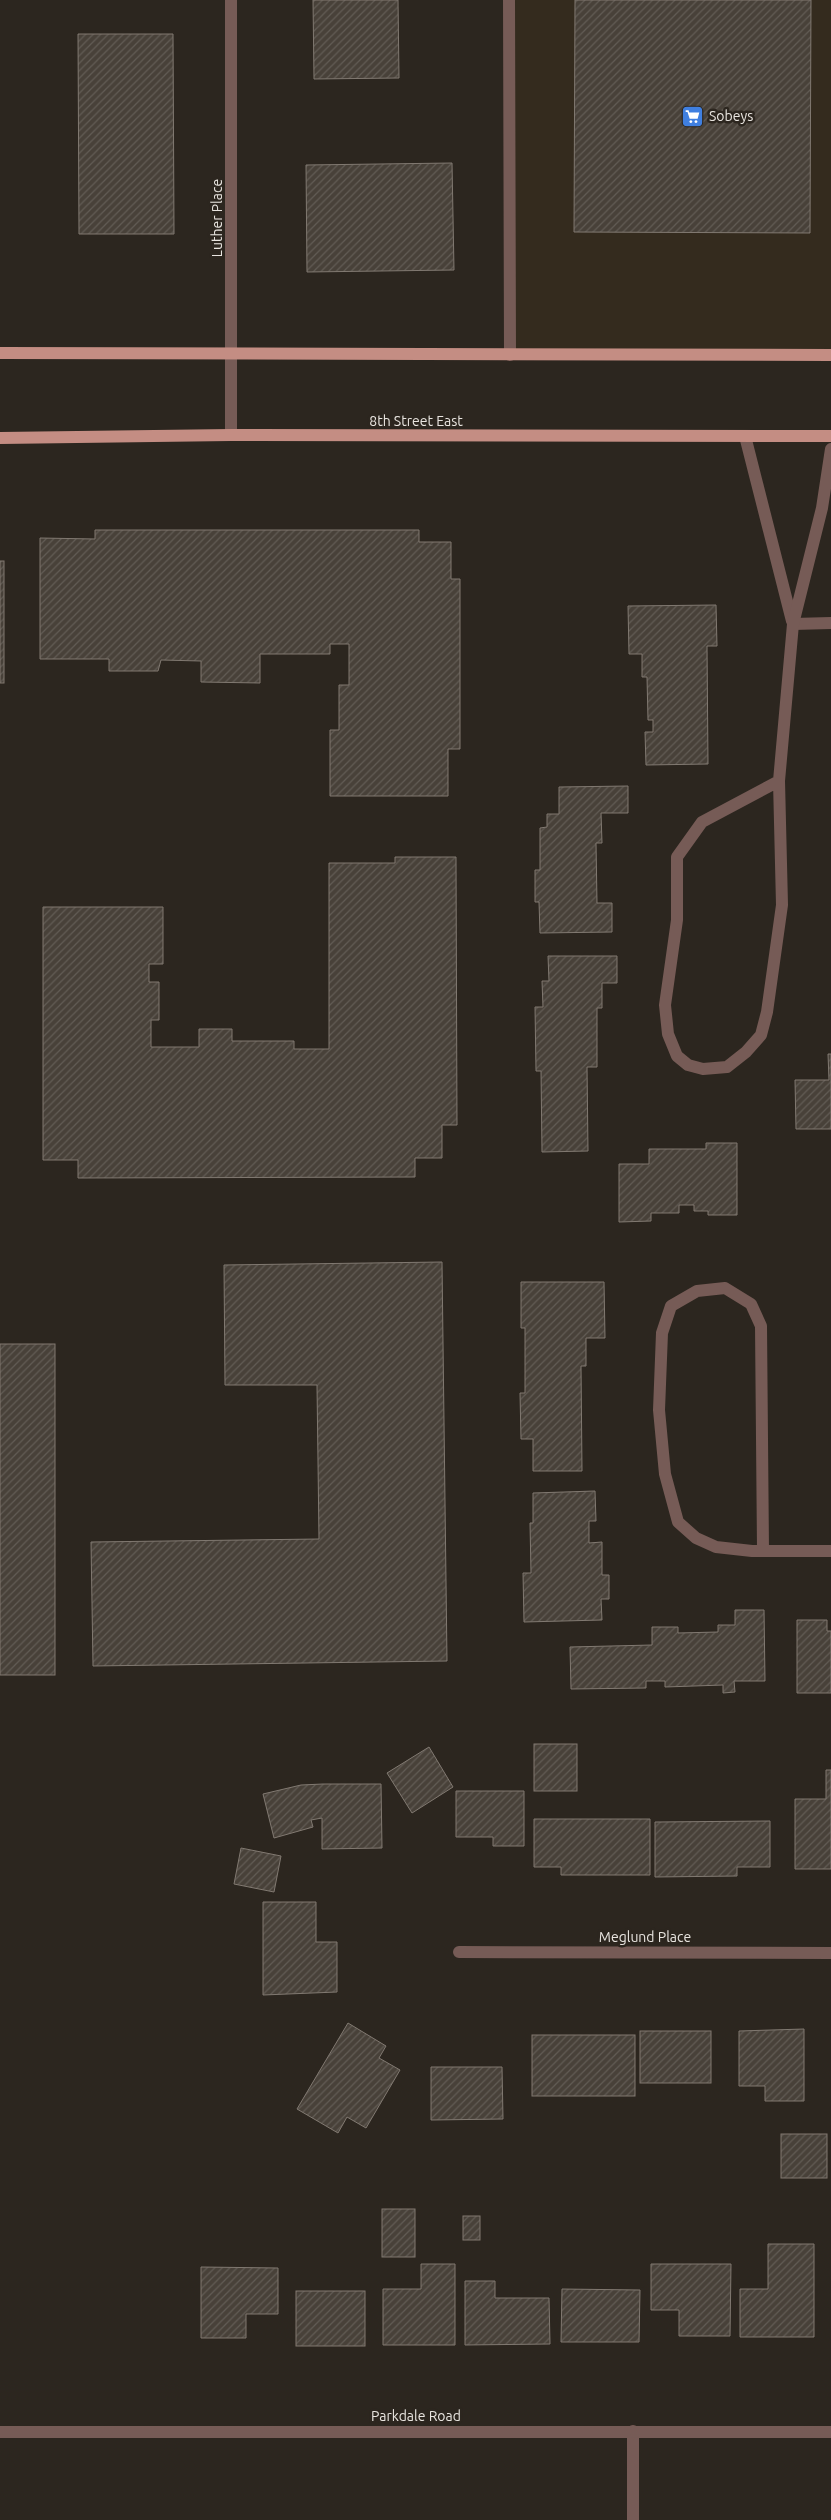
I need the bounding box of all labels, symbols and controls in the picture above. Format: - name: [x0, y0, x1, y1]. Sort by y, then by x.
- supermarket icon: Sobeys: [681, 104, 705, 128]
- place label: Sobeys: [709, 108, 753, 124]
- street label: Luther Place: [209, 179, 225, 257]
- street label: 8th Street East: [369, 413, 463, 429]
- street label: Meglund Place: [599, 1929, 691, 1945]
- street label: Parkdale Road: [371, 2408, 461, 2424]

